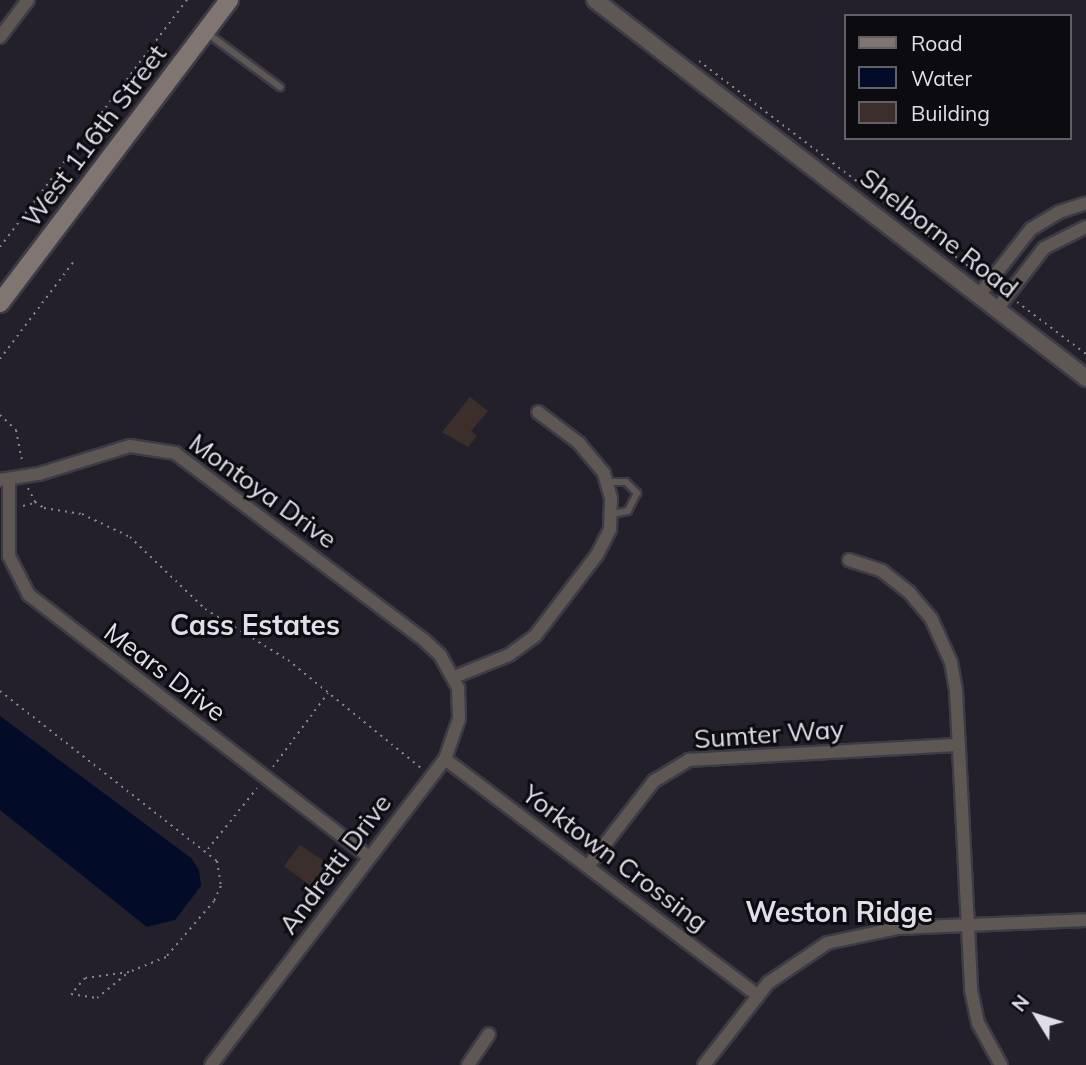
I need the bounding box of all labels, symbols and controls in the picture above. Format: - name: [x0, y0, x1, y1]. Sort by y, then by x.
- legend: [844, 14, 1072, 140]
- text: Road: [911, 30, 962, 56]
- street label: West 116th Street: [15, 39, 173, 233]
- text: Water: [911, 65, 972, 91]
- text: Building: [911, 100, 990, 126]
- street label: Shelborne Road: [854, 162, 1024, 304]
- street label: Montoya Drive: [183, 427, 343, 555]
- district label: Cass Estates: [170, 608, 340, 642]
- street label: Mears Drive: [98, 616, 232, 728]
- street label: Sumter Way: [693, 713, 845, 755]
- street label: Yorktown Crossing: [516, 778, 714, 938]
- street label: Andretti Drive: [272, 788, 398, 940]
- district label: Weston Ridge: [745, 895, 933, 929]
- north arrow: [1002, 981, 1072, 1051]
- text: N: [1007, 990, 1034, 1016]

